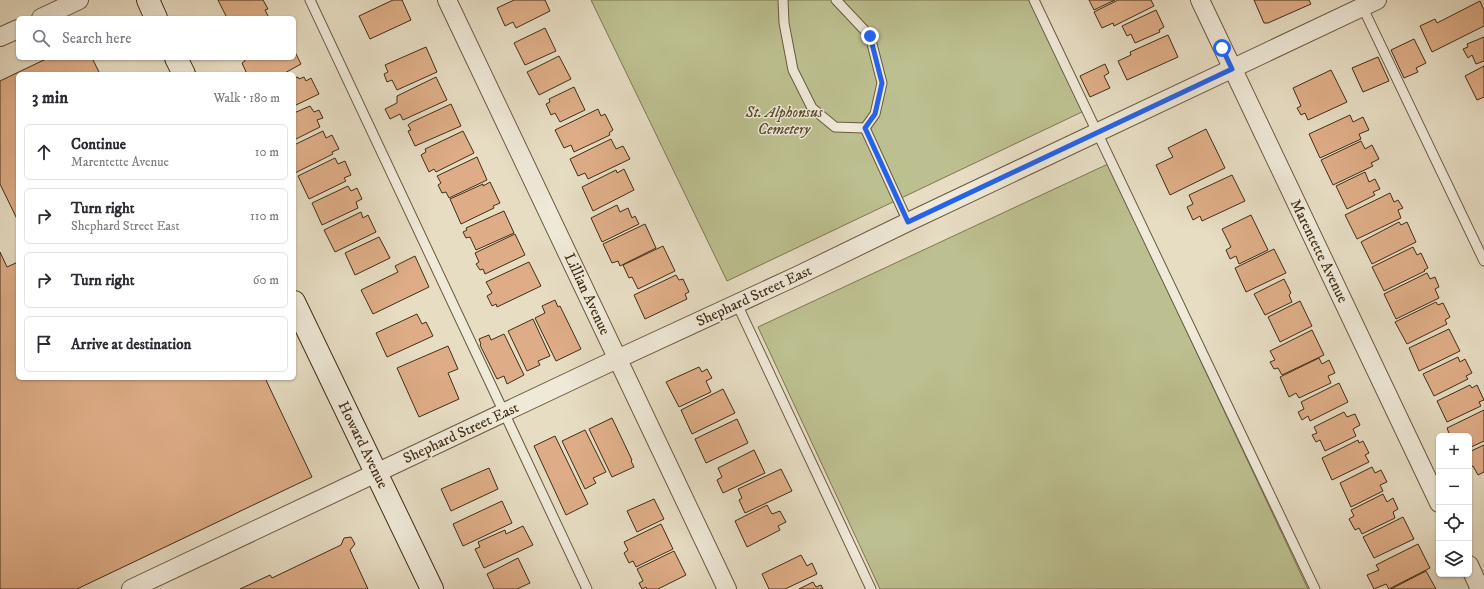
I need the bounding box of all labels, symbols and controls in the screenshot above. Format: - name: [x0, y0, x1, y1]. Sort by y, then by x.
- search box: [16, 16, 296, 60]
- icon: search: [30, 27, 52, 49]
- route end: [861, 27, 879, 45]
- text: Search here: [62, 29, 131, 48]
- route start: [1213, 39, 1231, 57]
- text: 3 min: [32, 87, 68, 109]
- text: Walk · 180 m: [213, 90, 280, 106]
- park label: St. Alphonsus Cemetery: [745, 103, 823, 139]
- text: Continue: [71, 135, 126, 154]
- icon: ahead: [33, 141, 55, 163]
- text: 10 m: [255, 144, 279, 160]
- text: Marentette Avenue: [71, 154, 169, 170]
- street label: Marentette Avenue: [1286, 196, 1352, 306]
- text: Turn right: [71, 199, 134, 218]
- icon: right: [33, 205, 55, 227]
- text: 110 m: [250, 208, 279, 224]
- text: Shephard Street East: [71, 218, 180, 234]
- street label: Lillian Avenue: [560, 250, 614, 338]
- street label: Shephard Street East: [693, 261, 815, 331]
- icon: right: [33, 269, 55, 291]
- text: Turn right: [71, 271, 134, 290]
- text: 60 m: [253, 272, 279, 288]
- icon: arrive: [33, 333, 55, 355]
- text: Arrive at destination: [71, 335, 191, 354]
- street label: Howard Avenue: [334, 398, 392, 492]
- street label: Shephard Street East: [400, 398, 522, 468]
- map controls: [1436, 433, 1472, 577]
- button: +: [1436, 433, 1472, 469]
- button: −: [1436, 469, 1472, 505]
- button: locate: [1436, 505, 1472, 541]
- button: layers: [1436, 541, 1472, 577]

